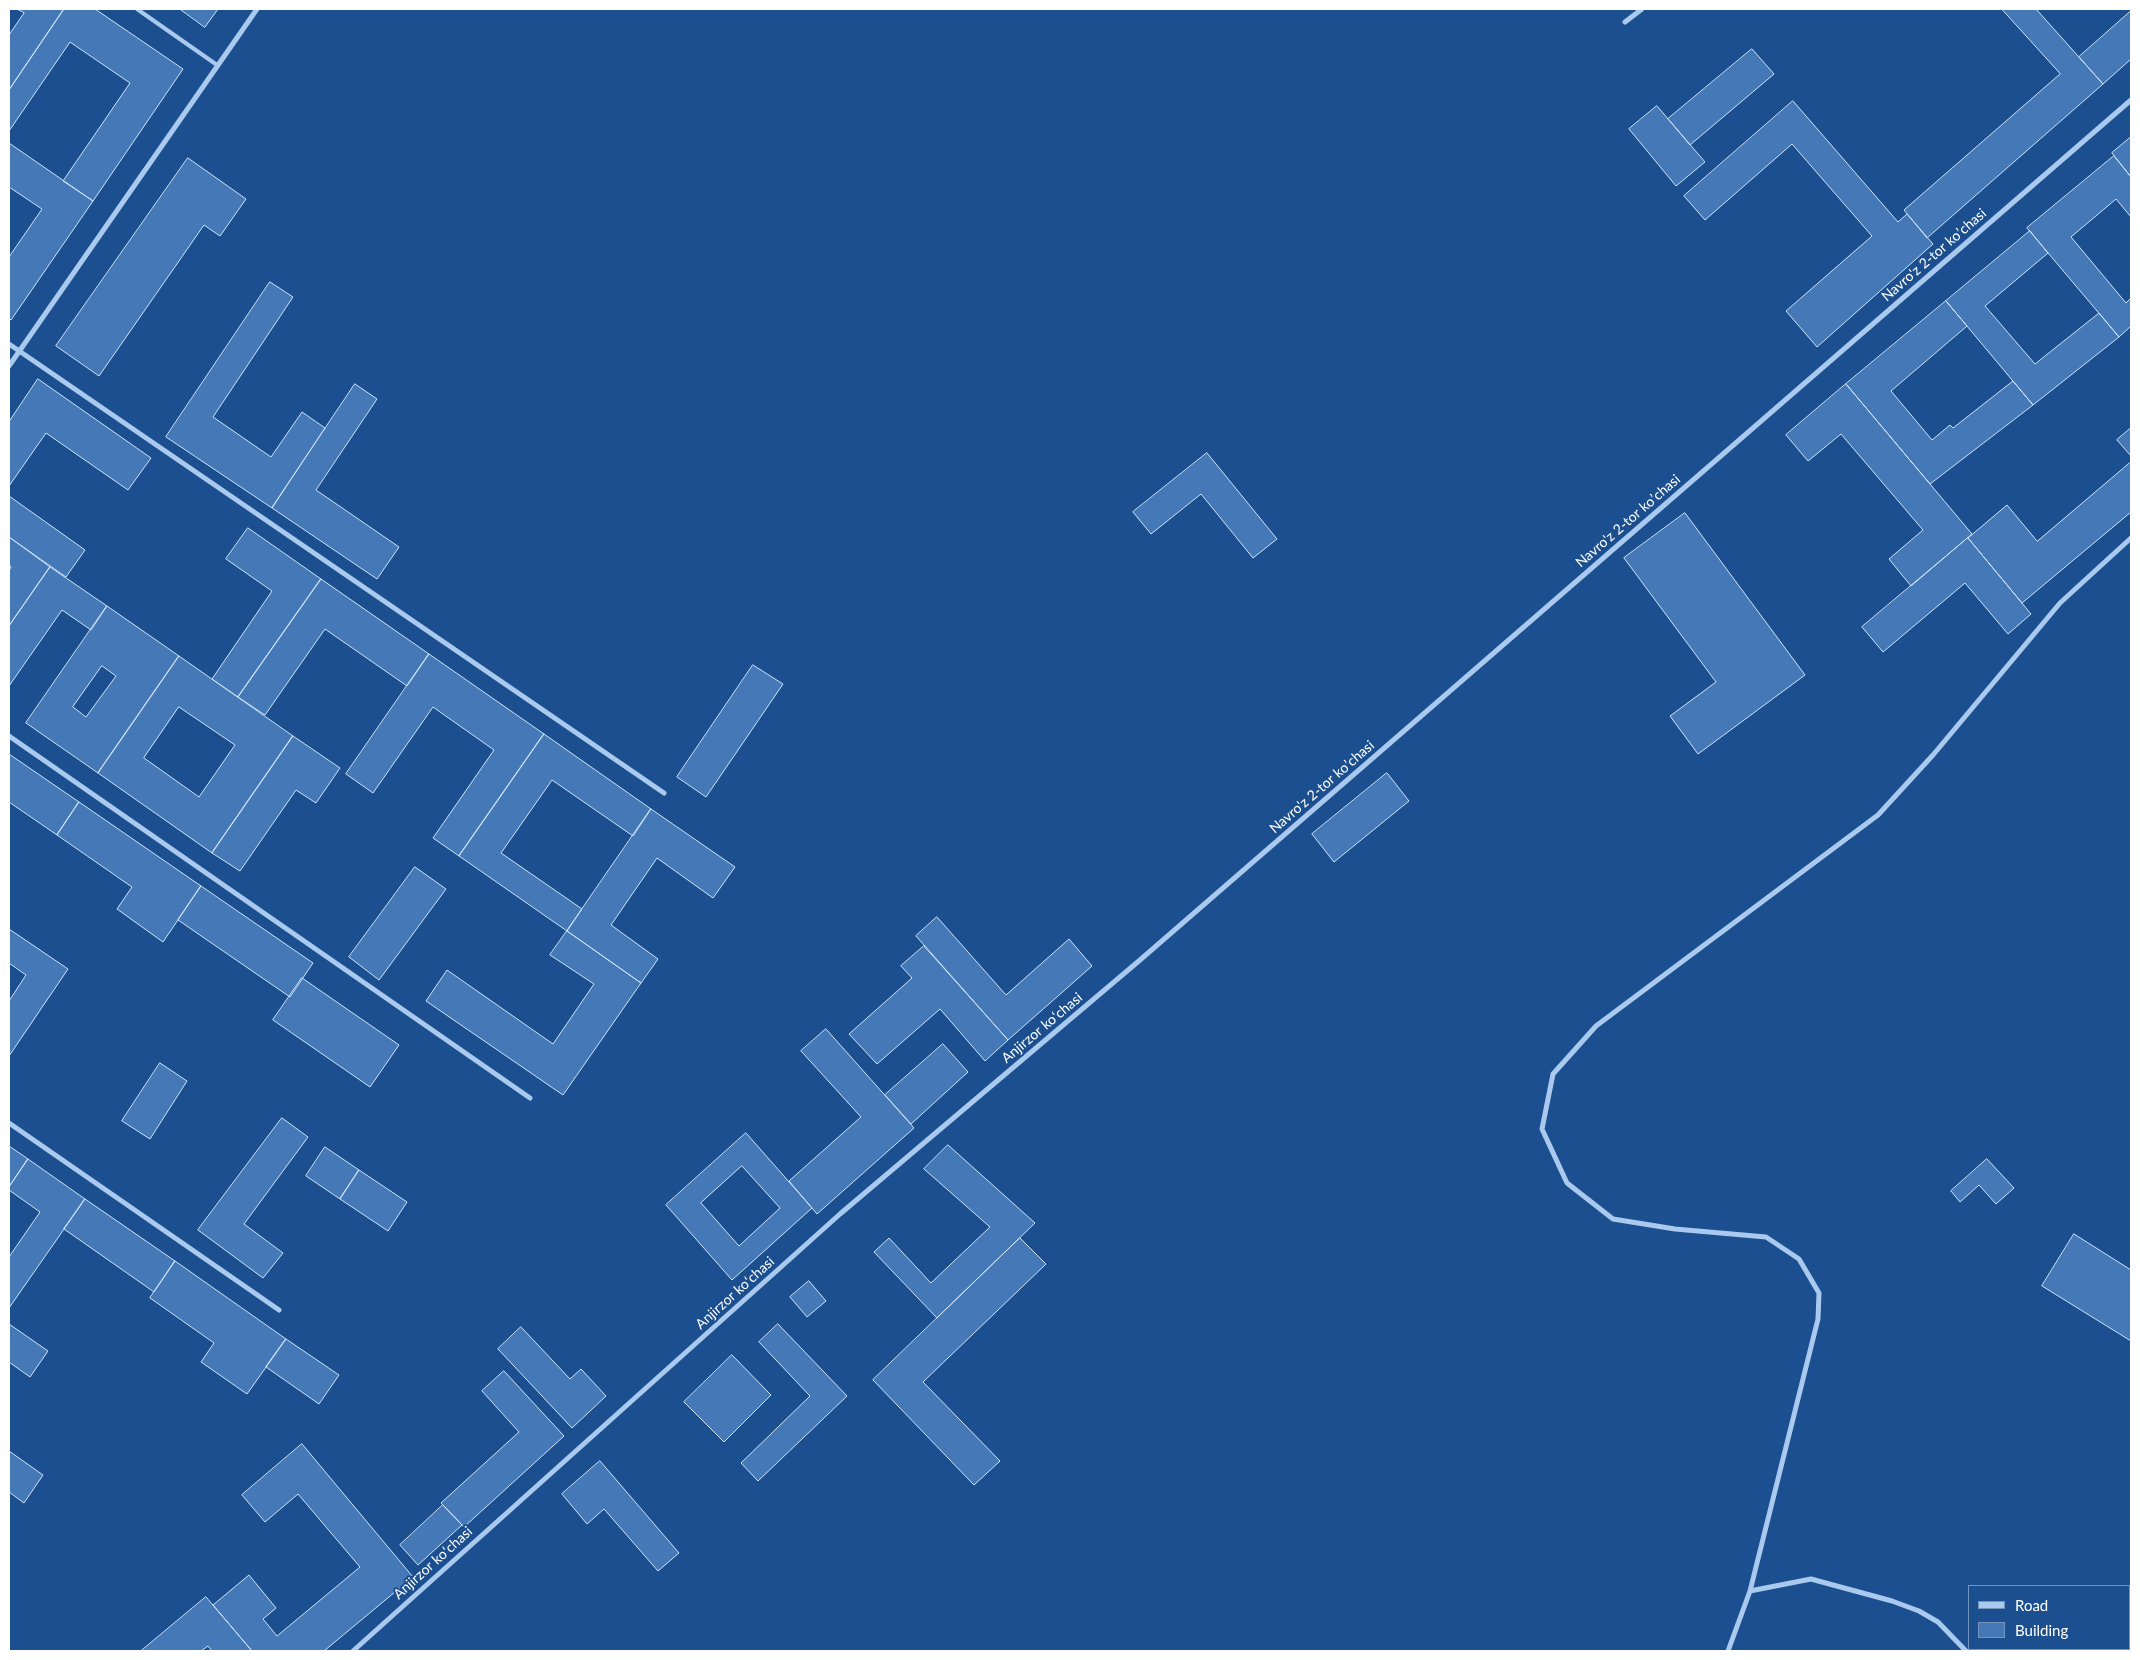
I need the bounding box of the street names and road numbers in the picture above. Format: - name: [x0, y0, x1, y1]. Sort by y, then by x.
- street label: Navro'z 2-tor koʼchasi: [1878, 205, 1990, 305]
- street label: Navro'z 2-tor koʼchasi: [1572, 471, 1684, 571]
- street label: Navro'z 2-tor koʼchasi: [1266, 737, 1378, 837]
- street label: Anjirzor koʻchasi: [998, 989, 1086, 1067]
- street label: Anjirzor koʻchasi: [692, 1253, 778, 1333]
- street label: Anjirzor koʻchasi: [390, 1523, 476, 1603]

